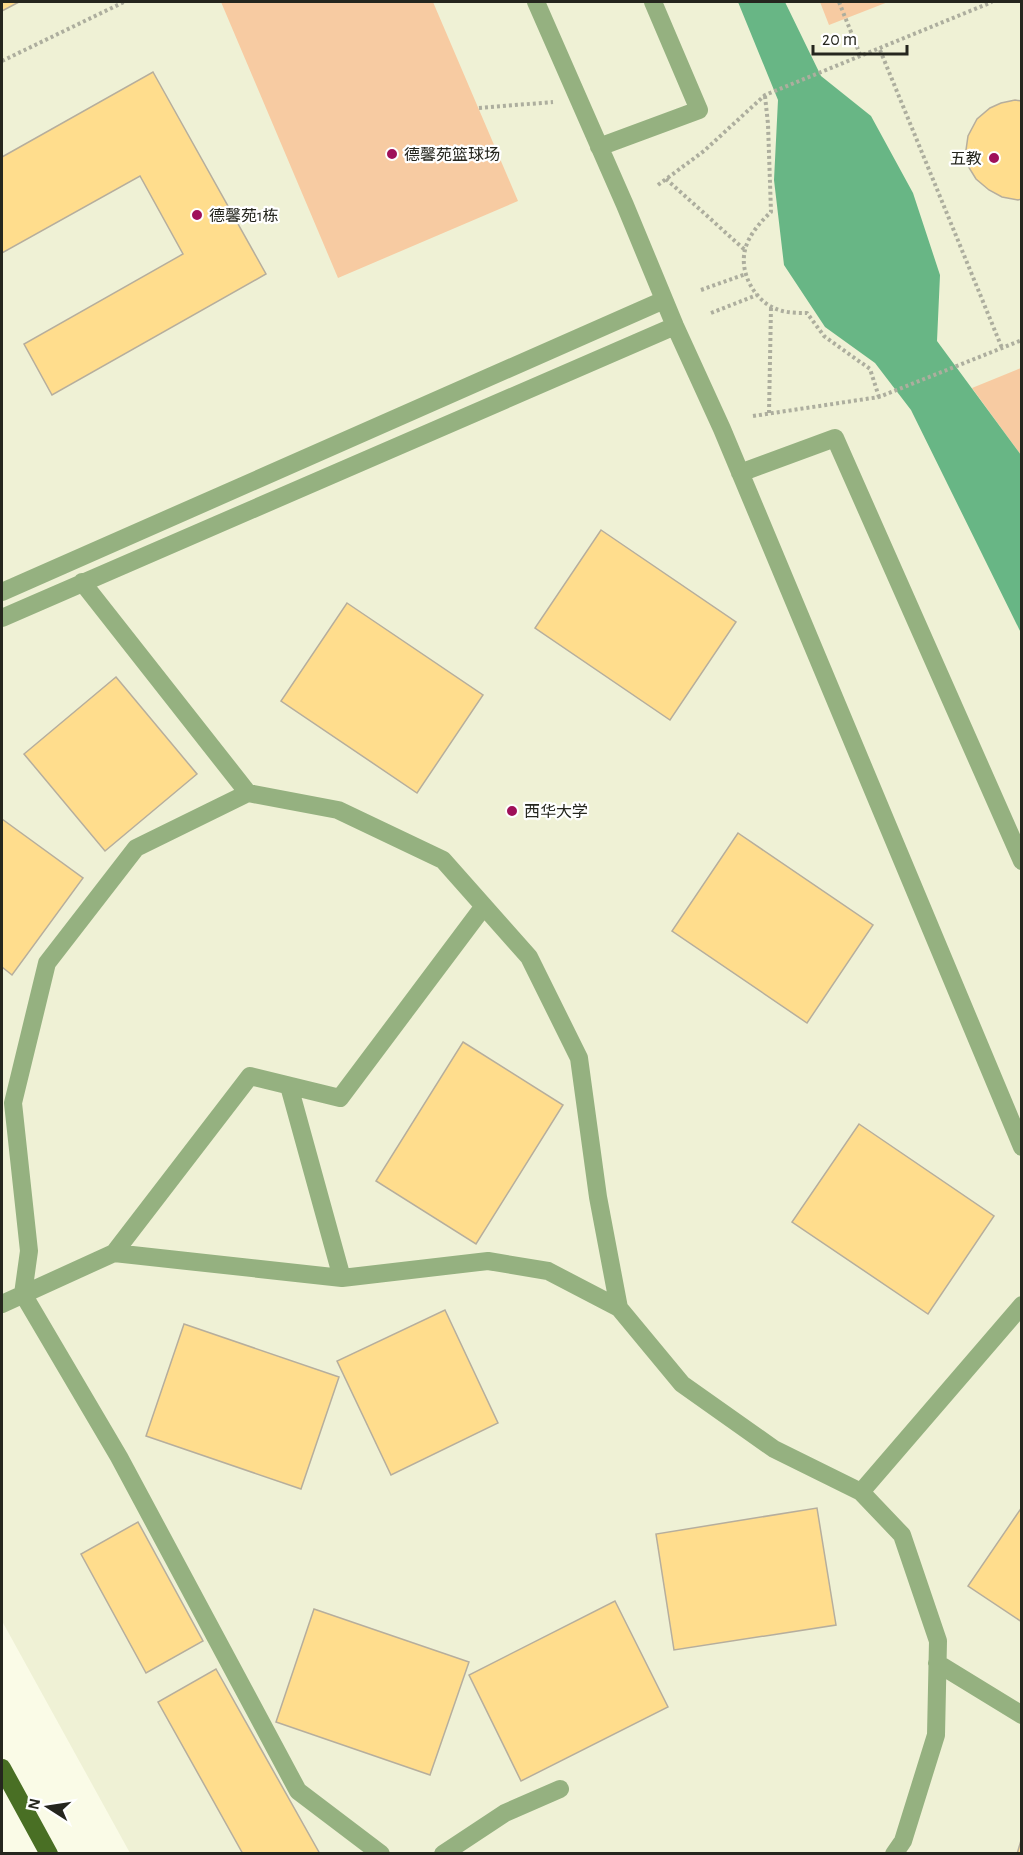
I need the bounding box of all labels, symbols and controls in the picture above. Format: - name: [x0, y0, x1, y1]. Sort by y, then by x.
- scale bar: [813, 18, 908, 56]
- text: 20 m: [822, 31, 857, 49]
- place label: 德馨苑篮球场: [404, 146, 500, 163]
- marker: 德馨苑篮球场: [385, 147, 399, 161]
- place label: 五教: [950, 150, 982, 167]
- marker: 五教: [987, 151, 1001, 165]
- place label: 德馨苑1栋: [209, 207, 279, 224]
- marker: 德馨苑1栋: [190, 208, 204, 222]
- place label: 西华大学: [524, 803, 588, 820]
- marker: 西华大学: [505, 804, 519, 818]
- north arrow: [18, 1777, 78, 1837]
- text: N: [25, 1797, 43, 1811]

